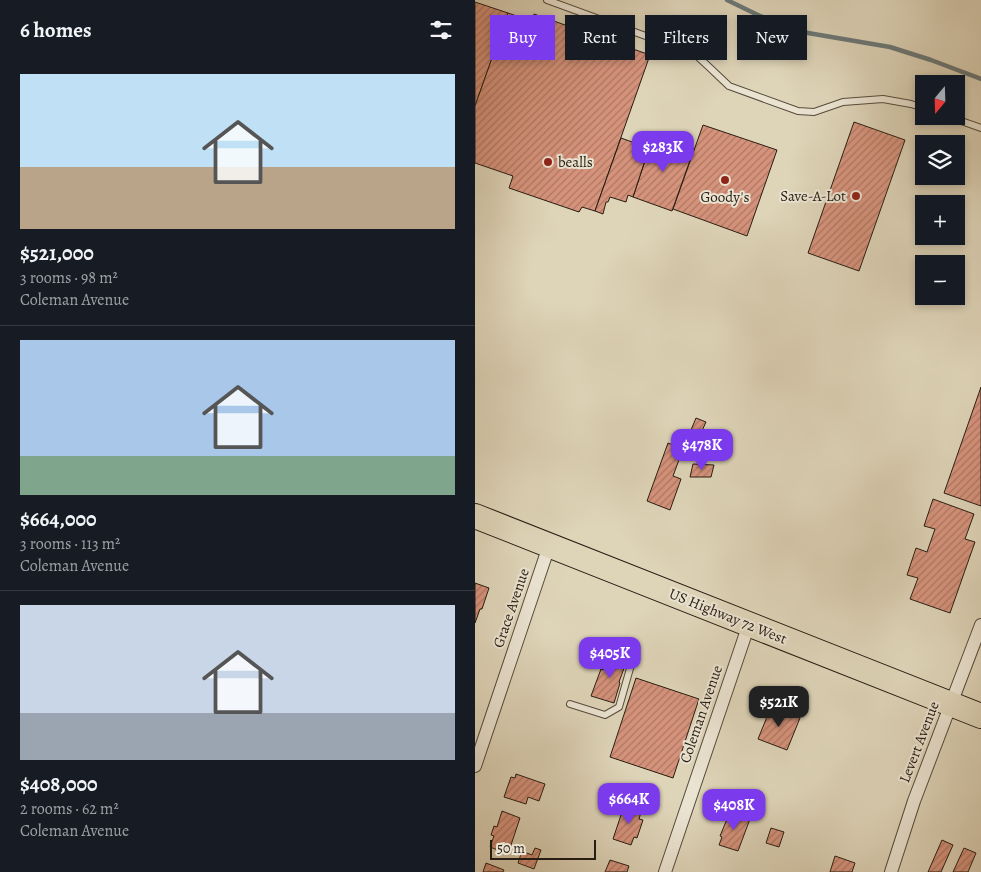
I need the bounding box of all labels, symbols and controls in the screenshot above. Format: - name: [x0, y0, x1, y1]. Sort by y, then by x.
- chip: Buy: [490, 15, 555, 60]
- chip: Rent: [565, 15, 635, 60]
- chip: Filters: [645, 15, 727, 60]
- chip: New: [737, 15, 807, 60]
- text: 6 homes: [20, 16, 92, 44]
- icon: filters: [427, 16, 455, 44]
- north arrow: [915, 75, 965, 125]
- map controls: [915, 75, 965, 305]
- icon: home: [193, 107, 283, 197]
- pin: $283K: [628, 130, 698, 173]
- button: layers: [915, 135, 965, 185]
- text: $283K: [643, 136, 683, 158]
- place label: bealls: [558, 152, 593, 172]
- marker: bealls: [542, 156, 554, 168]
- marker: Goody's: [719, 174, 731, 186]
- place label: Save-A-Lot: [780, 186, 846, 206]
- place label: Goody's: [701, 187, 749, 207]
- marker: Save-A-Lot: [850, 190, 862, 202]
- button: +: [915, 195, 965, 245]
- text: $521,000: [20, 239, 94, 267]
- button: −: [915, 255, 965, 305]
- text: 3 rooms · 98 m²: [20, 267, 118, 289]
- text: Coleman Avenue: [20, 289, 129, 311]
- icon: home: [193, 372, 283, 462]
- pin: $478K: [667, 428, 737, 471]
- text: $478K: [682, 434, 722, 456]
- text: $664,000: [20, 505, 97, 533]
- text: 3 rooms · 113 m²: [20, 533, 120, 555]
- text: Coleman Avenue: [20, 555, 129, 577]
- street label: Grace Avenue: [488, 565, 534, 650]
- street label: US Highway 72 West: [666, 583, 790, 649]
- pin: $405K: [575, 636, 645, 679]
- icon: home: [193, 637, 283, 727]
- text: $405K: [590, 642, 630, 664]
- street label: Coleman Avenue: [675, 662, 727, 766]
- pin: $521K: [744, 686, 814, 728]
- text: $521K: [760, 691, 798, 713]
- street label: Levert Avenue: [894, 698, 944, 786]
- text: $408,000: [20, 770, 98, 798]
- pin: $664K: [594, 782, 664, 825]
- text: $664K: [609, 788, 649, 810]
- pin: $408K: [699, 788, 769, 831]
- text: $408K: [713, 794, 755, 816]
- text: 2 rooms · 62 m²: [20, 798, 119, 820]
- text: Coleman Avenue: [20, 820, 129, 842]
- scale bar: [490, 837, 596, 860]
- text: 50 m: [497, 839, 525, 858]

